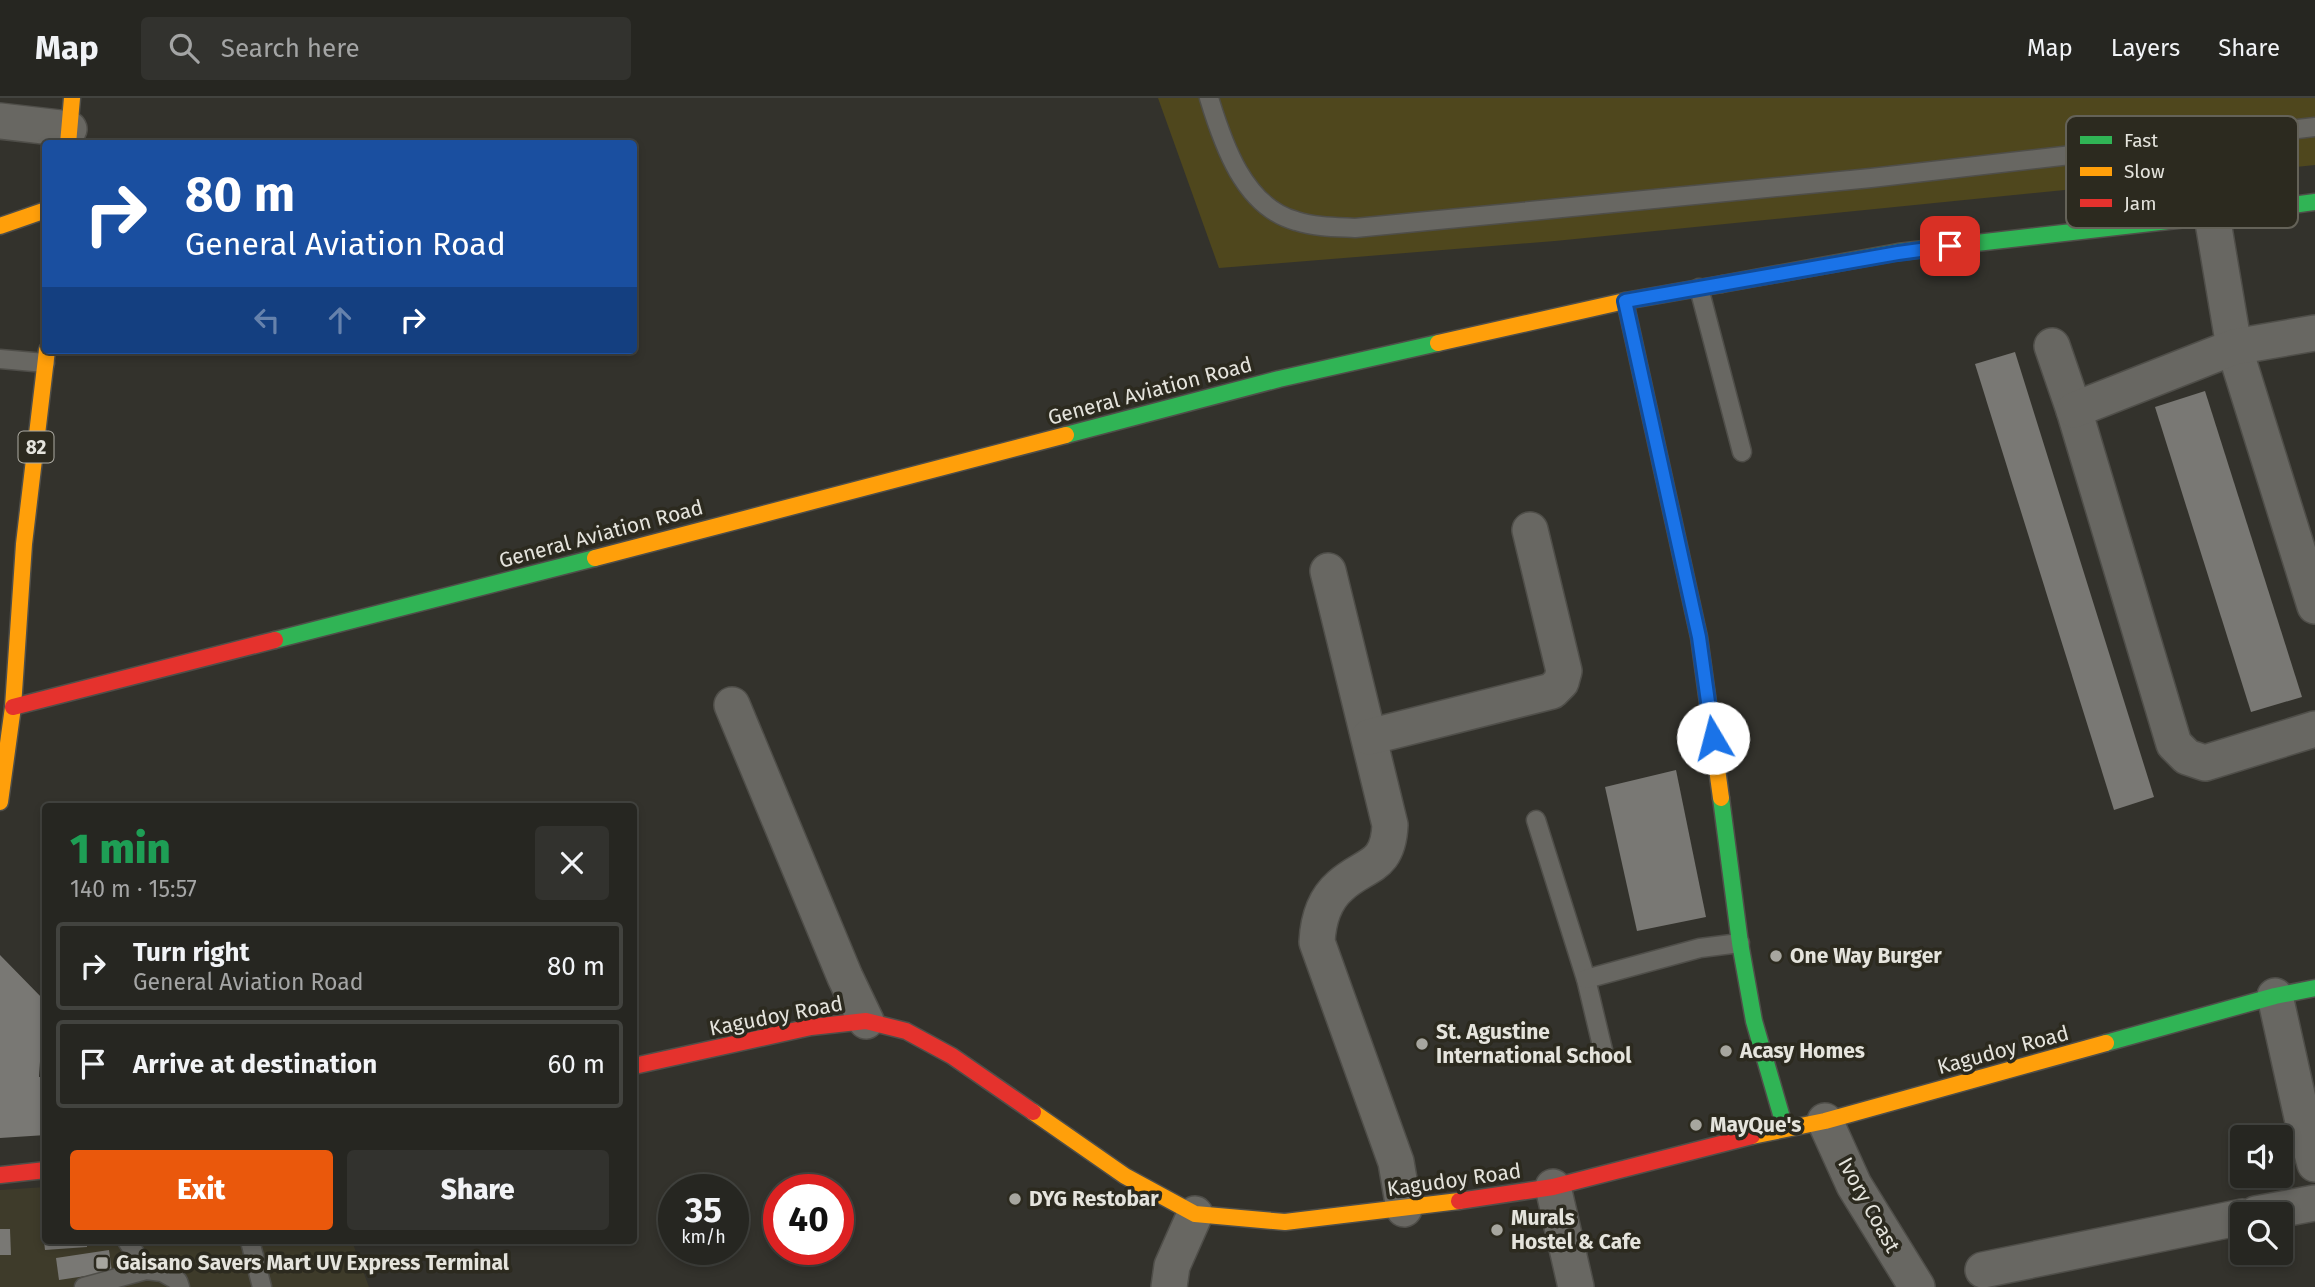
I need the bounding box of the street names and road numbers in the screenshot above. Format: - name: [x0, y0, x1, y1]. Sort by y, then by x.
- street label: General Aviation Road: [1045, 351, 1255, 431]
- road number: 82: [19, 432, 54, 462]
- street label: General Aviation Road: [496, 494, 706, 574]
- street label: Kagudoy Road: [707, 990, 845, 1042]
- street label: Kagudoy Road: [1934, 1020, 2072, 1080]
- street label: Ivory Coast: [1832, 1153, 1906, 1257]
- street label: Kagudoy Road: [1385, 1158, 1523, 1202]

